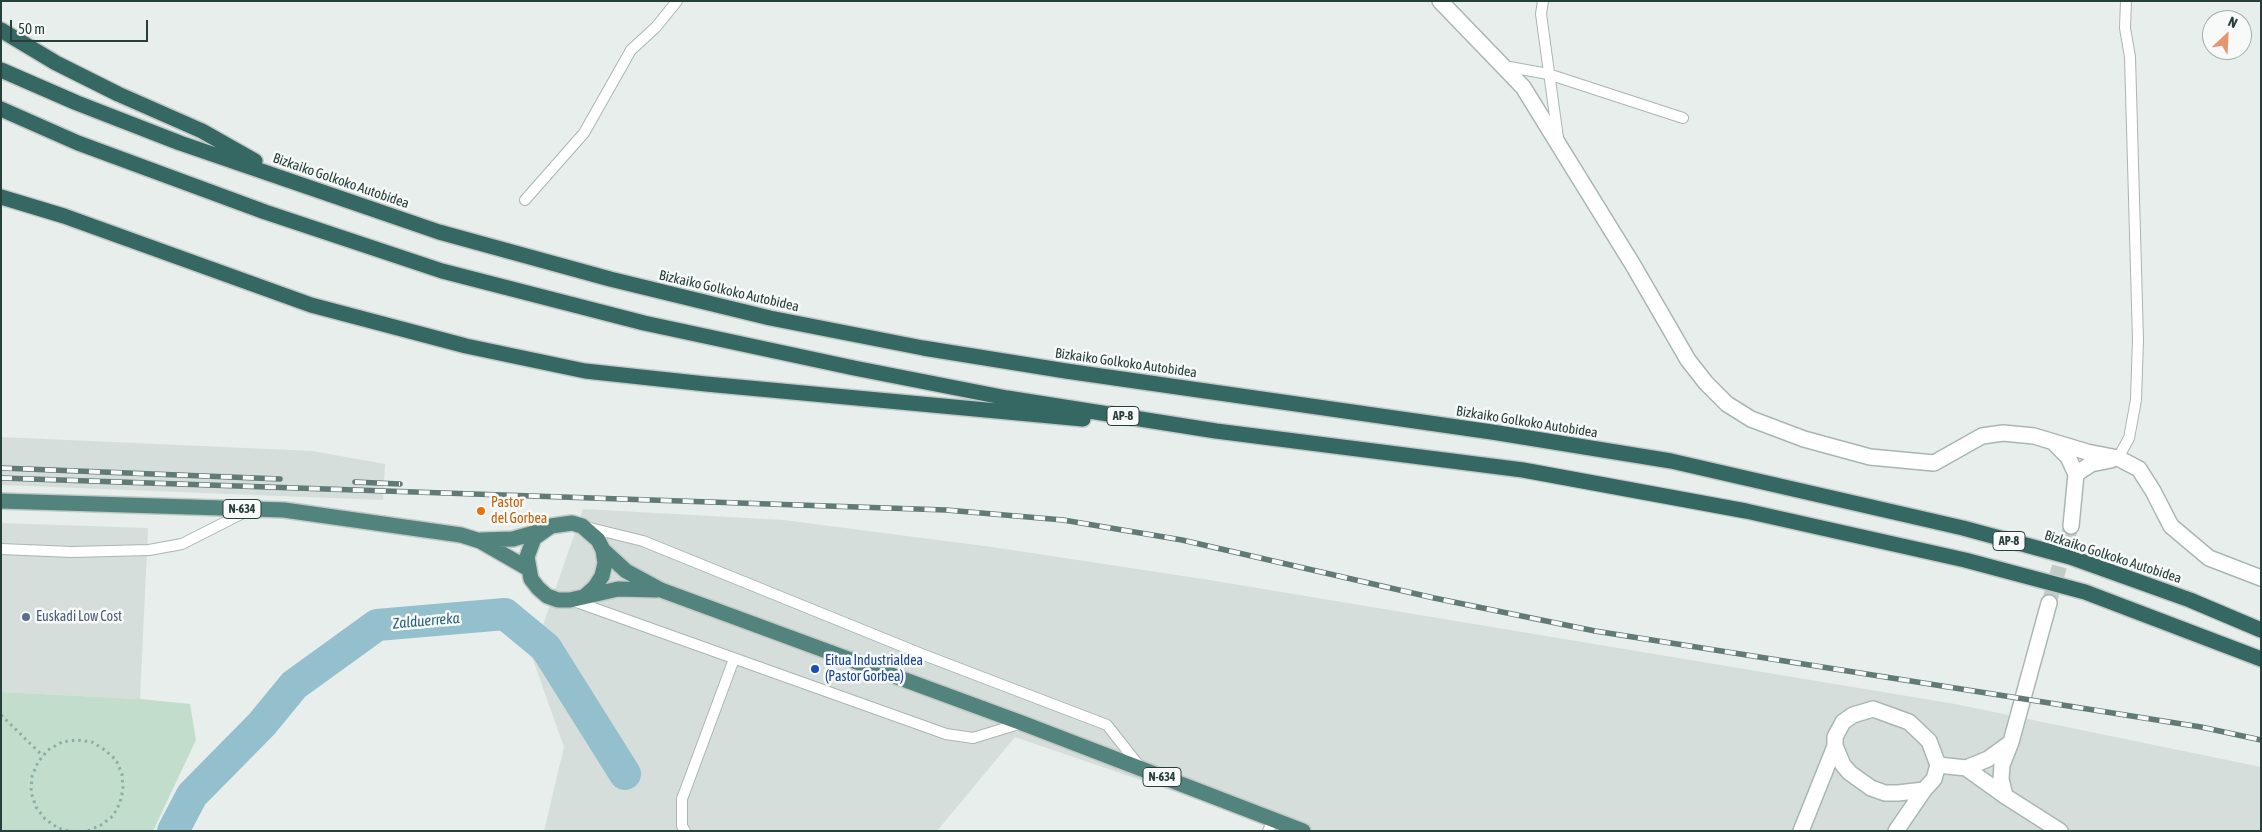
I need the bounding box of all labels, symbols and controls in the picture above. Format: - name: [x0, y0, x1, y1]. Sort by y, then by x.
- scale bar: [12, 10, 150, 42]
- north arrow: [2202, 10, 2252, 60]
- text: N: [2226, 13, 2240, 31]
- text: 50 m: [18, 20, 45, 37]
- street label: Bizkaiko Golkoko Autobidea: [271, 150, 411, 212]
- street label: Bizkaiko Golkoko Autobidea: [657, 267, 801, 315]
- street label: Bizkaiko Golkoko Autobidea: [1054, 345, 1198, 381]
- street label: Bizkaiko Golkoko Autobidea: [1455, 403, 1599, 441]
- road number: AP-8: [1107, 406, 1139, 426]
- place label: Pastor del Gorbea: [491, 495, 547, 528]
- road number: N-634: [223, 499, 261, 518]
- marker: Pastor del Gorbea: [475, 505, 487, 517]
- street label: Bizkaiko Golkoko Autobidea: [2042, 527, 2184, 587]
- road number: AP-8: [1993, 532, 2025, 550]
- place label: Euskadi Low Cost: [36, 609, 122, 625]
- water label: Zalduerreka: [392, 609, 460, 633]
- marker: Euskadi Low Cost: [20, 611, 32, 623]
- place label: Eitua Industrialdea (Pastor Gorbea): [825, 653, 923, 686]
- marker: Eitua Industrialdea (Pastor Gorbea): [809, 663, 821, 675]
- road number: N-634: [1143, 768, 1181, 786]

